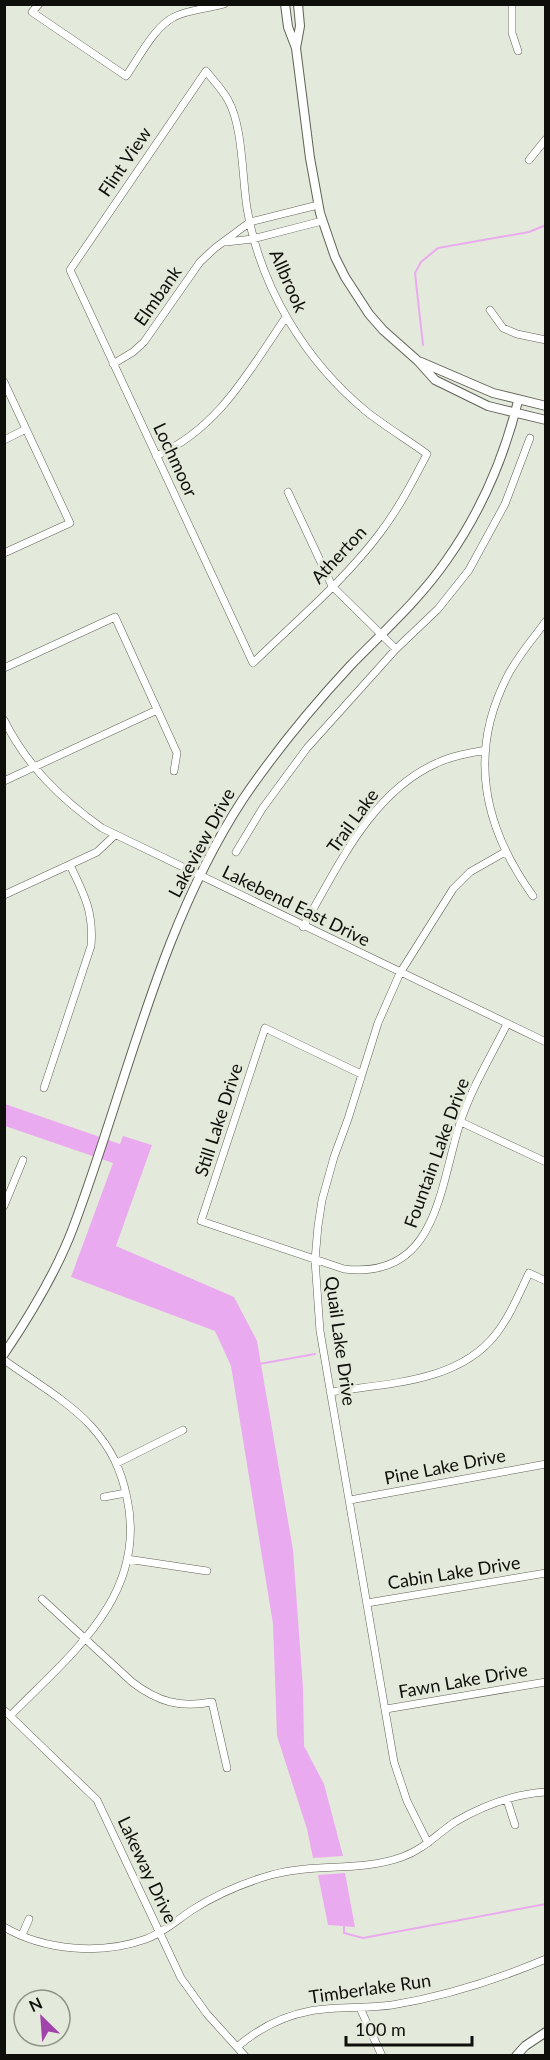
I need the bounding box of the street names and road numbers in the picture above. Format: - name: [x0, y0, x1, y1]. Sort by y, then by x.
- street label: Flint View: [93, 123, 155, 200]
- street label: Allbrook: [265, 246, 313, 316]
- street label: Elmbank: [129, 261, 186, 329]
- street label: Lochmoor: [149, 419, 203, 501]
- street label: Atherton: [306, 521, 370, 588]
- street label: Lakeview Drive: [163, 784, 239, 901]
- street label: Trail Lake: [322, 784, 383, 857]
- street label: Lakebend East Drive: [219, 860, 374, 950]
- street label: Still Lake Drive: [189, 1060, 247, 1179]
- street label: Fountain Lake Drive: [399, 1075, 473, 1231]
- street label: Quail Lake Drive: [321, 1275, 361, 1407]
- street label: Pine Lake Drive: [382, 1443, 507, 1489]
- street label: Cabin Lake Drive: [386, 1551, 522, 1593]
- street label: Fawn Lake Drive: [397, 1658, 529, 1702]
- street label: Lakeway Drive: [114, 1813, 182, 1927]
- street label: Timberlake Run: [308, 1969, 432, 2007]

